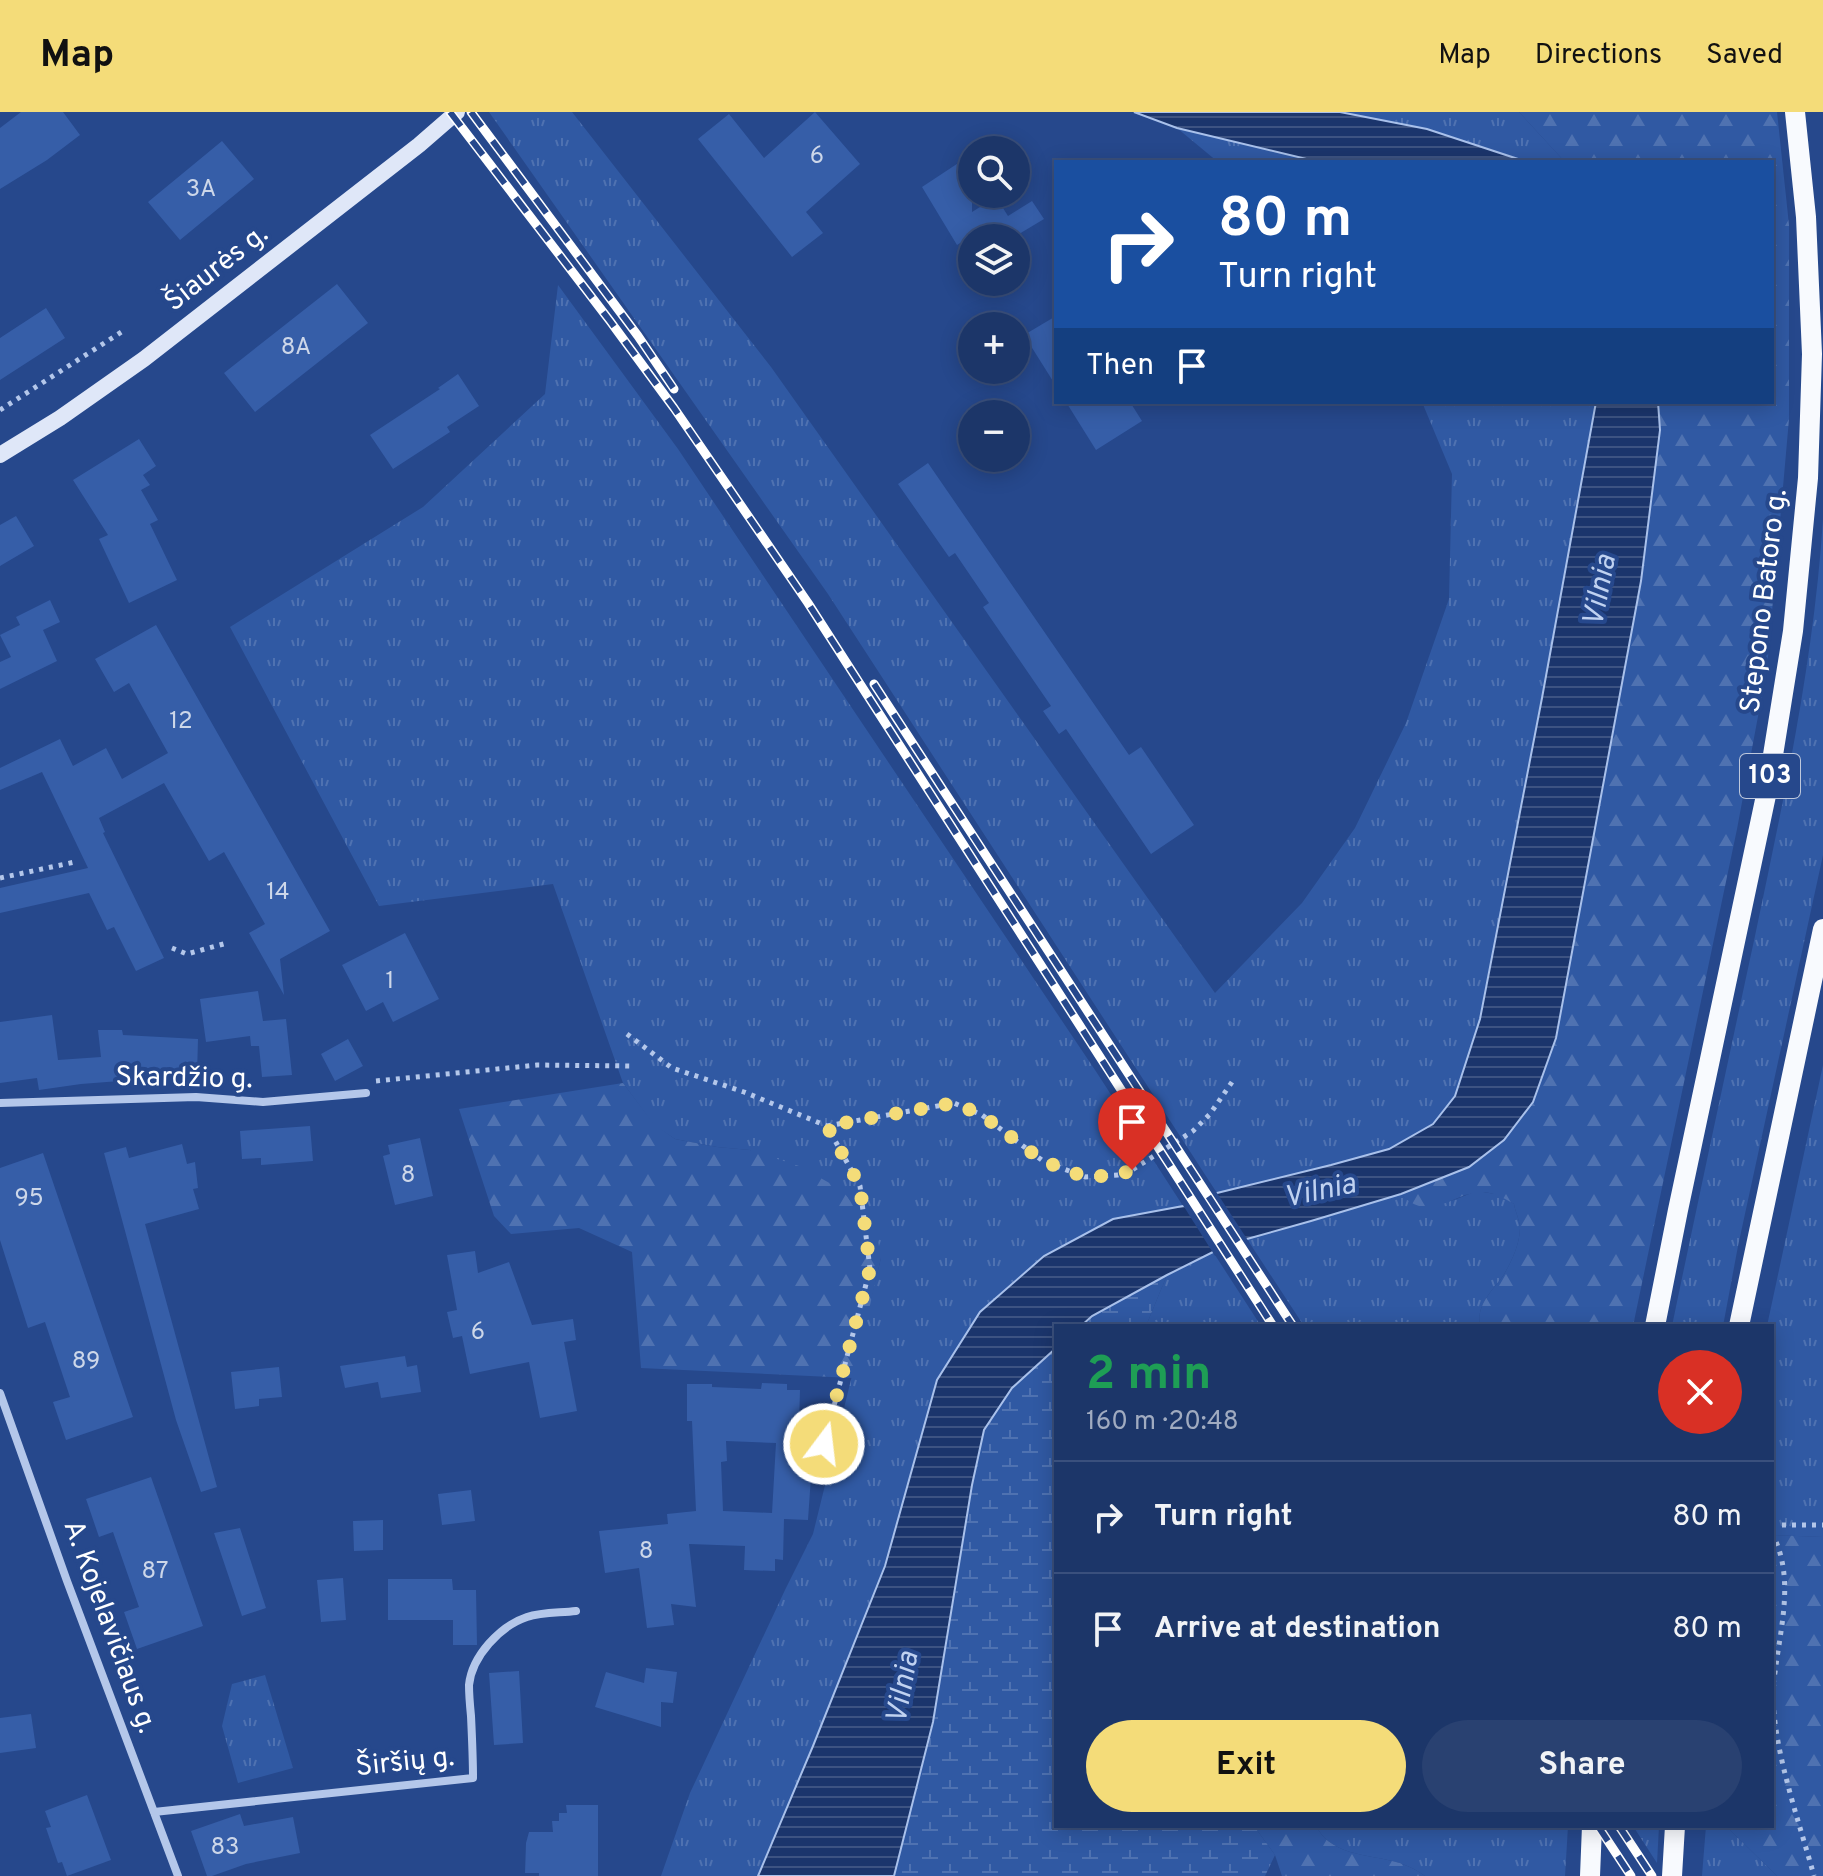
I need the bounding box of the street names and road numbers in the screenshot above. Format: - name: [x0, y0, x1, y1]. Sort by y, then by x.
- street label: Šiaurės g.: [157, 216, 276, 321]
- street label: Stepono Batoro g.: [1733, 487, 1797, 715]
- road number: 103: [1740, 754, 1800, 798]
- street label: Skardžio g.: [115, 1060, 253, 1098]
- street label: A. Kojelavičiaus g.: [54, 1515, 164, 1739]
- street label: Širšių g.: [354, 1738, 456, 1786]

